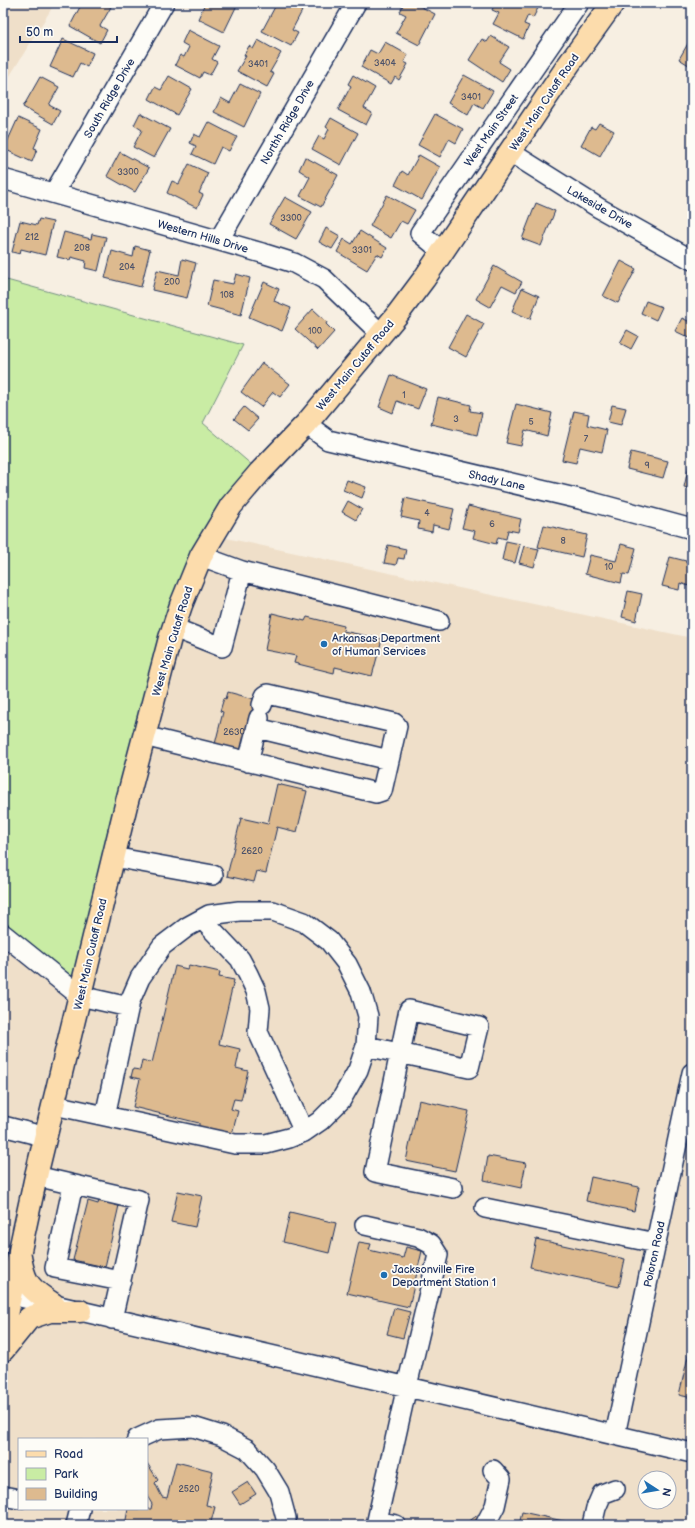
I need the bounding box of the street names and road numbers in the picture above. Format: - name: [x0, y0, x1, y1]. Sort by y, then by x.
- street label: West Main Cutoff Road: [507, 51, 582, 153]
- street label: South Ridge Drive: [81, 56, 138, 140]
- street label: Northh Ridge Drive: [258, 77, 317, 167]
- street label: West Main Street: [462, 91, 522, 169]
- street label: Lakeside Drive: [565, 183, 635, 232]
- street label: Western Hills Drive: [156, 217, 250, 256]
- street label: West Main Cutoff Road: [314, 318, 397, 413]
- street label: Shady Lane: [467, 468, 527, 493]
- street label: West Main Cutoff Road: [150, 585, 195, 698]
- street label: West Main Cutoff Road: [71, 897, 110, 1011]
- street label: Poloron Road: [641, 1220, 668, 1288]

